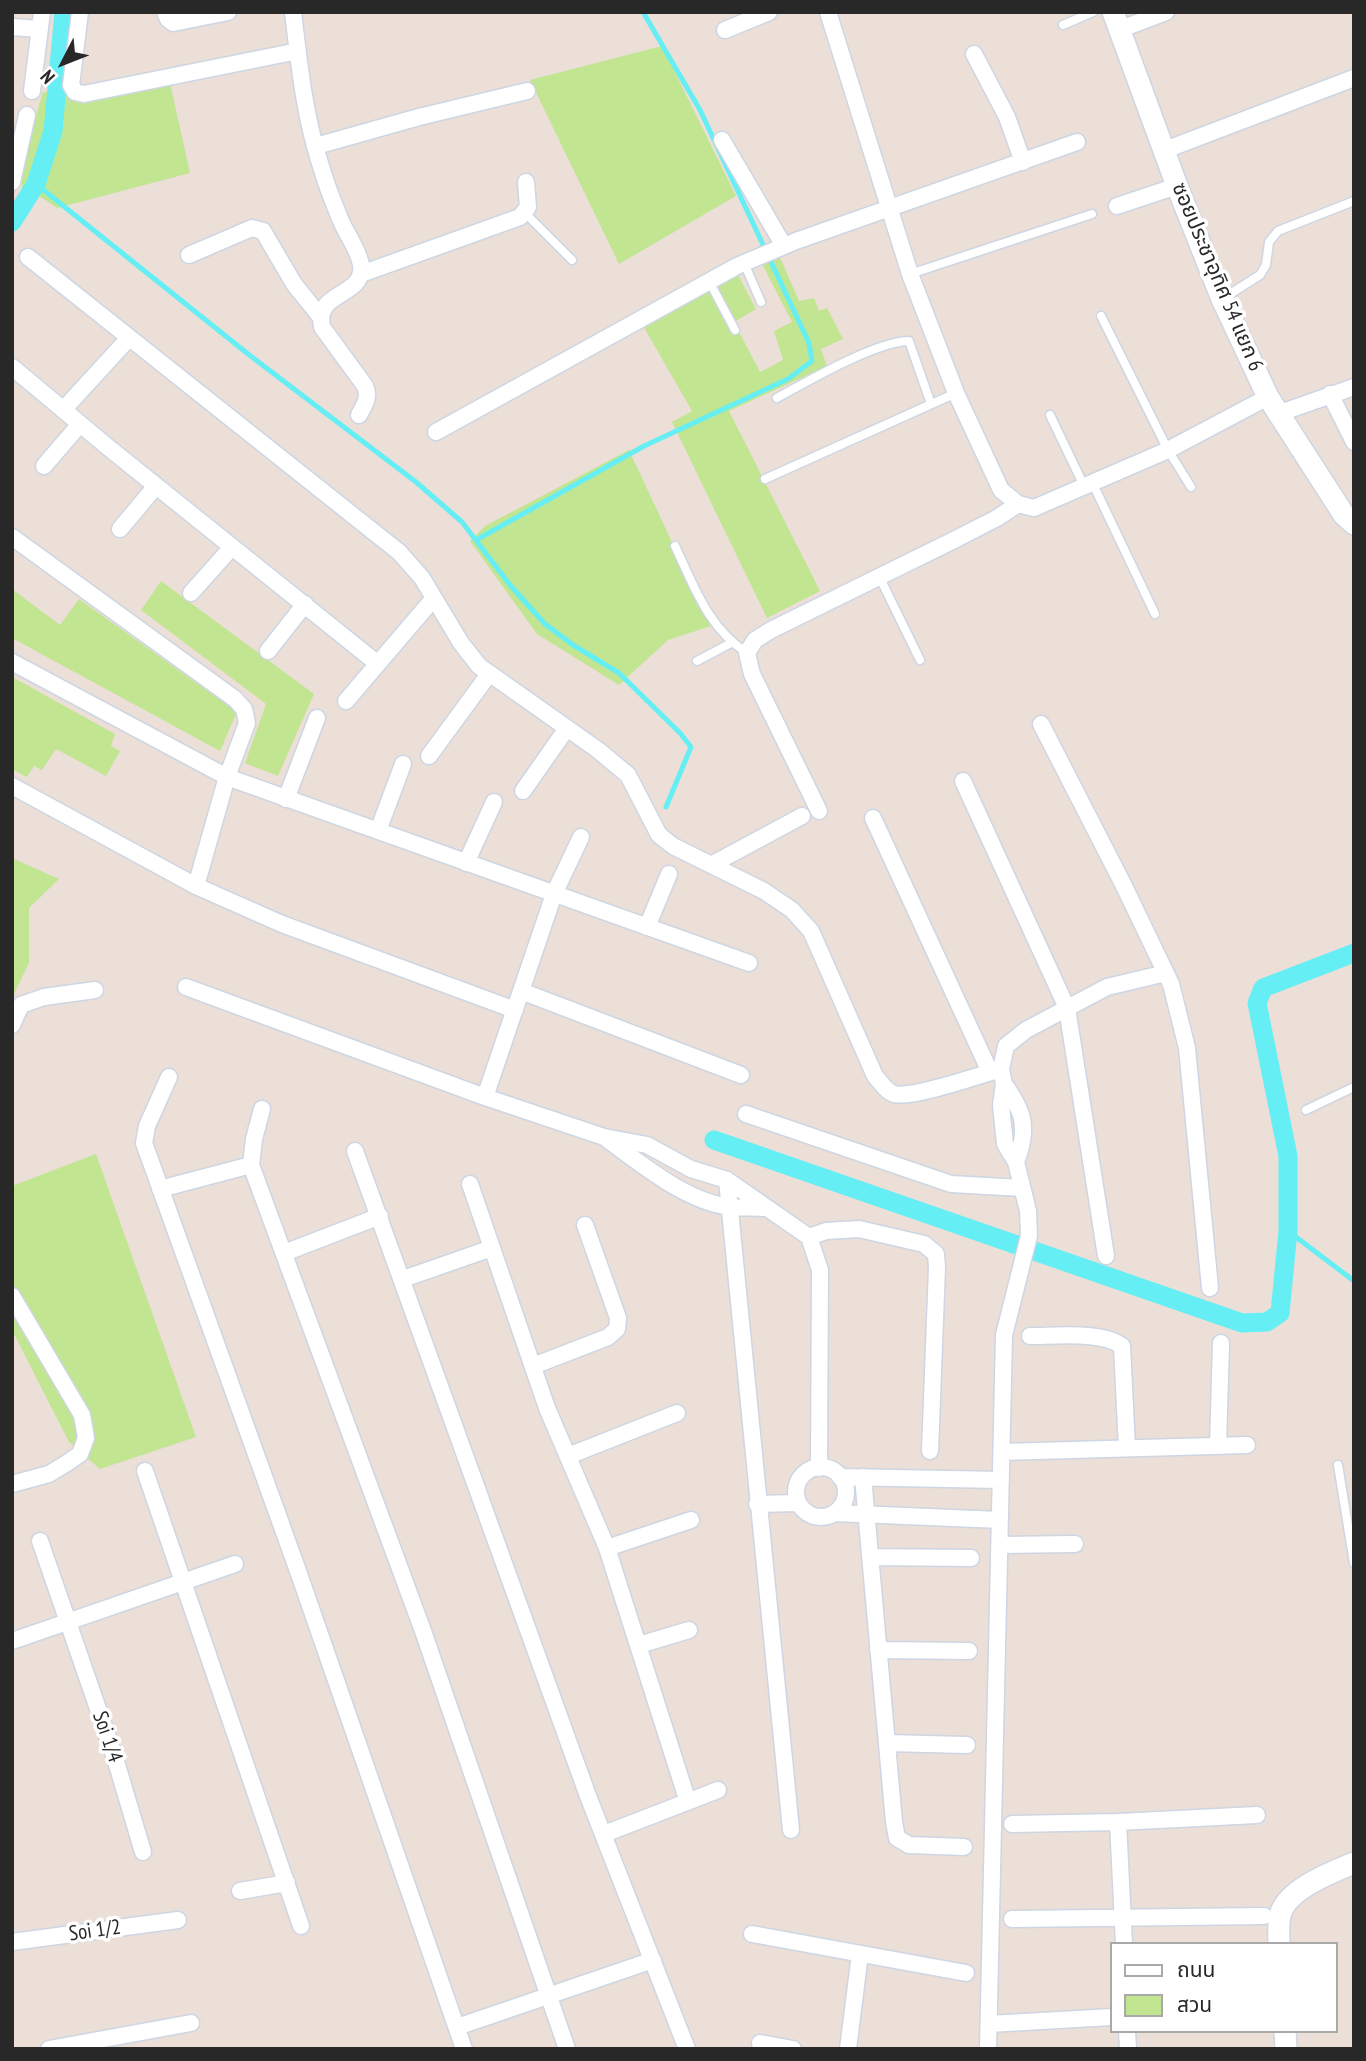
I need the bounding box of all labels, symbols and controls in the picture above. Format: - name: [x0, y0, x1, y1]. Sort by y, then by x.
- north arrow: [28, 28, 98, 98]
- text: N: [35, 65, 60, 89]
- street label: ซอยประชาอุทิศ 54 แยก 6: [1166, 179, 1268, 375]
- street label: Soi 1/4: [87, 1708, 127, 1766]
- street label: Soi 1/2: [67, 1915, 123, 1947]
- legend: [1110, 1942, 1338, 2033]
- text: ถนน: [1177, 1956, 1215, 1983]
- text: สวน: [1177, 1991, 1212, 2018]

